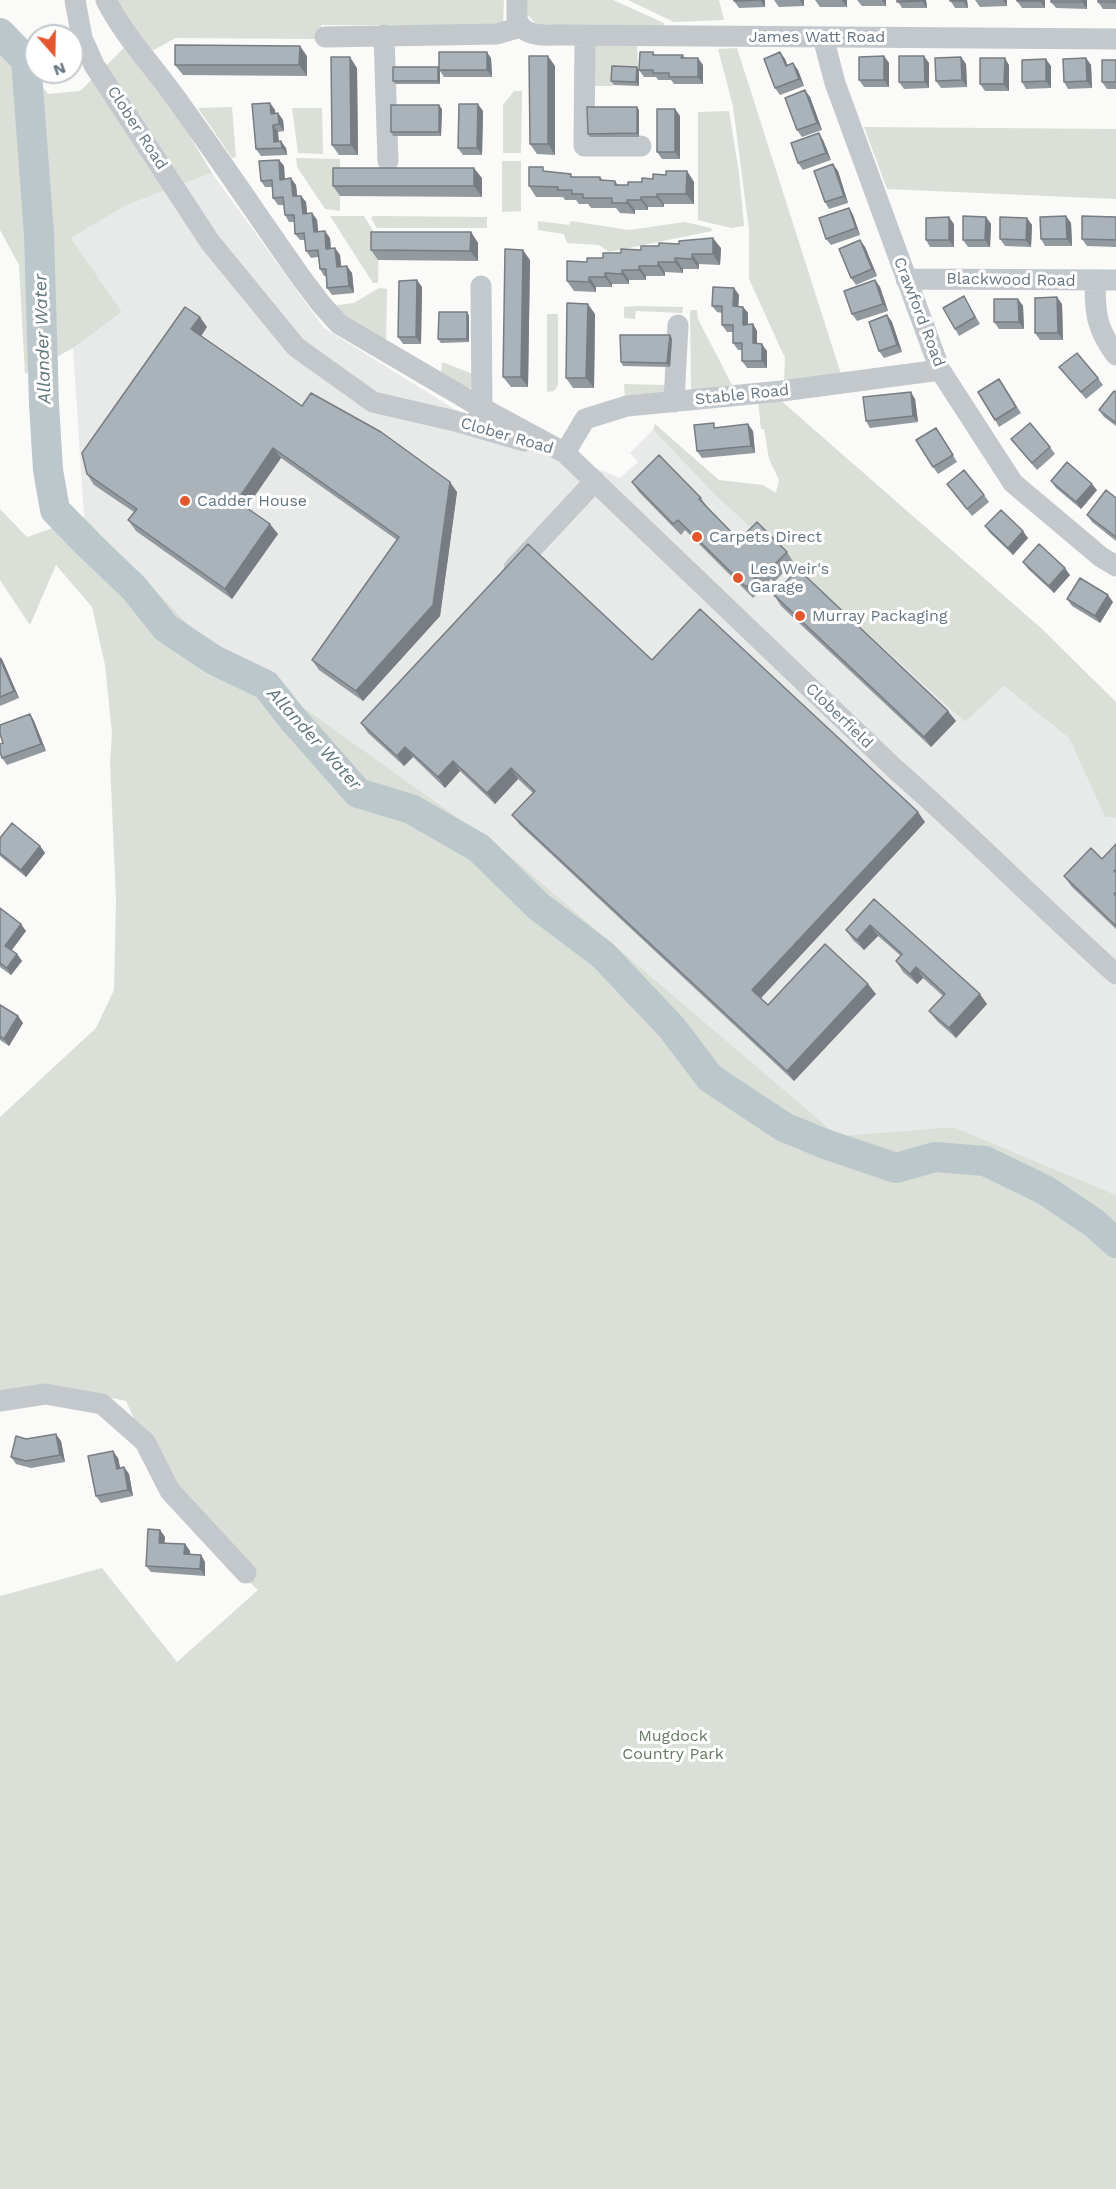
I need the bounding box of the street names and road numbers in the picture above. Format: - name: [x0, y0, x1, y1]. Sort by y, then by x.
- street label: James Watt Road: [749, 27, 885, 47]
- street label: Clober Road: [103, 83, 171, 173]
- street label: Crawford Road: [889, 254, 949, 370]
- street label: Blackwood Road: [946, 269, 1076, 291]
- street label: Stable Road: [694, 381, 790, 409]
- street label: Clober Road: [458, 414, 556, 458]
- street label: Cloberfield: [801, 679, 877, 753]

